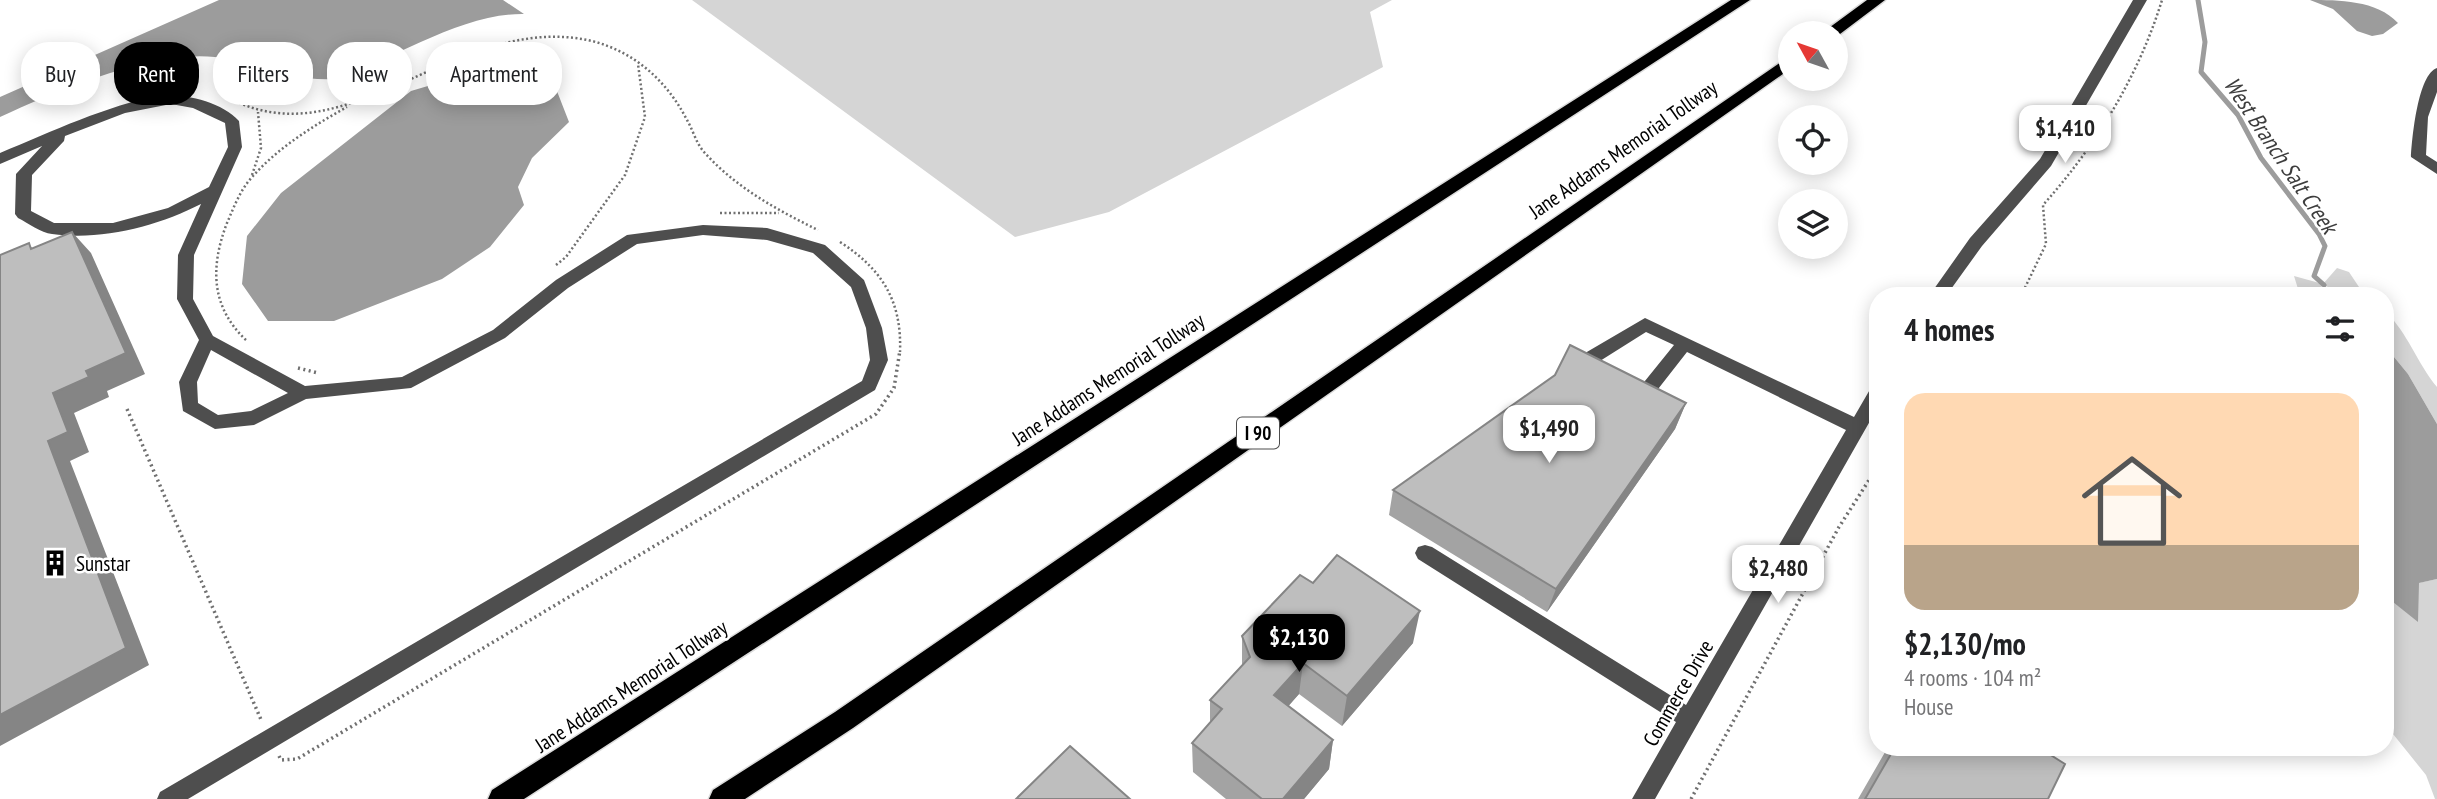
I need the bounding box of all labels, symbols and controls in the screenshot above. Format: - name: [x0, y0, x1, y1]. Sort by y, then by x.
- north arrow: [1778, 21, 1848, 91]
- map controls: [1778, 21, 1848, 259]
- chip: Buy: [21, 42, 100, 105]
- chip: Rent: [114, 42, 199, 105]
- chip: Filters: [213, 42, 313, 105]
- chip: New: [327, 42, 412, 105]
- chip: Apartment: [426, 42, 562, 105]
- water label: West Branch Salt Creek: [2218, 71, 2346, 241]
- street label: Jane Addams Memorial Tollway: [1523, 74, 1723, 225]
- button: locate: [1778, 105, 1848, 175]
- pin: $1,410: [2008, 106, 2122, 165]
- text: $1,410: [2035, 113, 2095, 142]
- button: layers: [1778, 189, 1848, 259]
- street label: Jane Addams Memorial Tollway: [1006, 307, 1209, 452]
- text: 4 homes: [1904, 310, 1995, 349]
- icon: filters: [2321, 310, 2359, 348]
- pin: $1,490: [1492, 406, 1606, 465]
- text: $1,490: [1519, 413, 1579, 442]
- road number: I 90: [1237, 418, 1279, 448]
- icon: home: [2069, 438, 2195, 564]
- pin: $2,480: [1721, 546, 1835, 605]
- building icon: Sunstar: [40, 548, 70, 578]
- place label: Sunstar: [76, 550, 131, 577]
- text: $2,480: [1748, 553, 1808, 582]
- street label: Jane Addams Memorial Tollway: [529, 614, 732, 759]
- pin: $2,130: [1242, 614, 1356, 674]
- text: $2,130: [1269, 622, 1329, 651]
- text: $2,130/mo: [1904, 624, 2026, 663]
- street label: Commerce Drive: [1637, 635, 1719, 751]
- text: 4 rooms · 104 m²: [1904, 663, 2041, 692]
- text: House: [1904, 692, 1954, 721]

